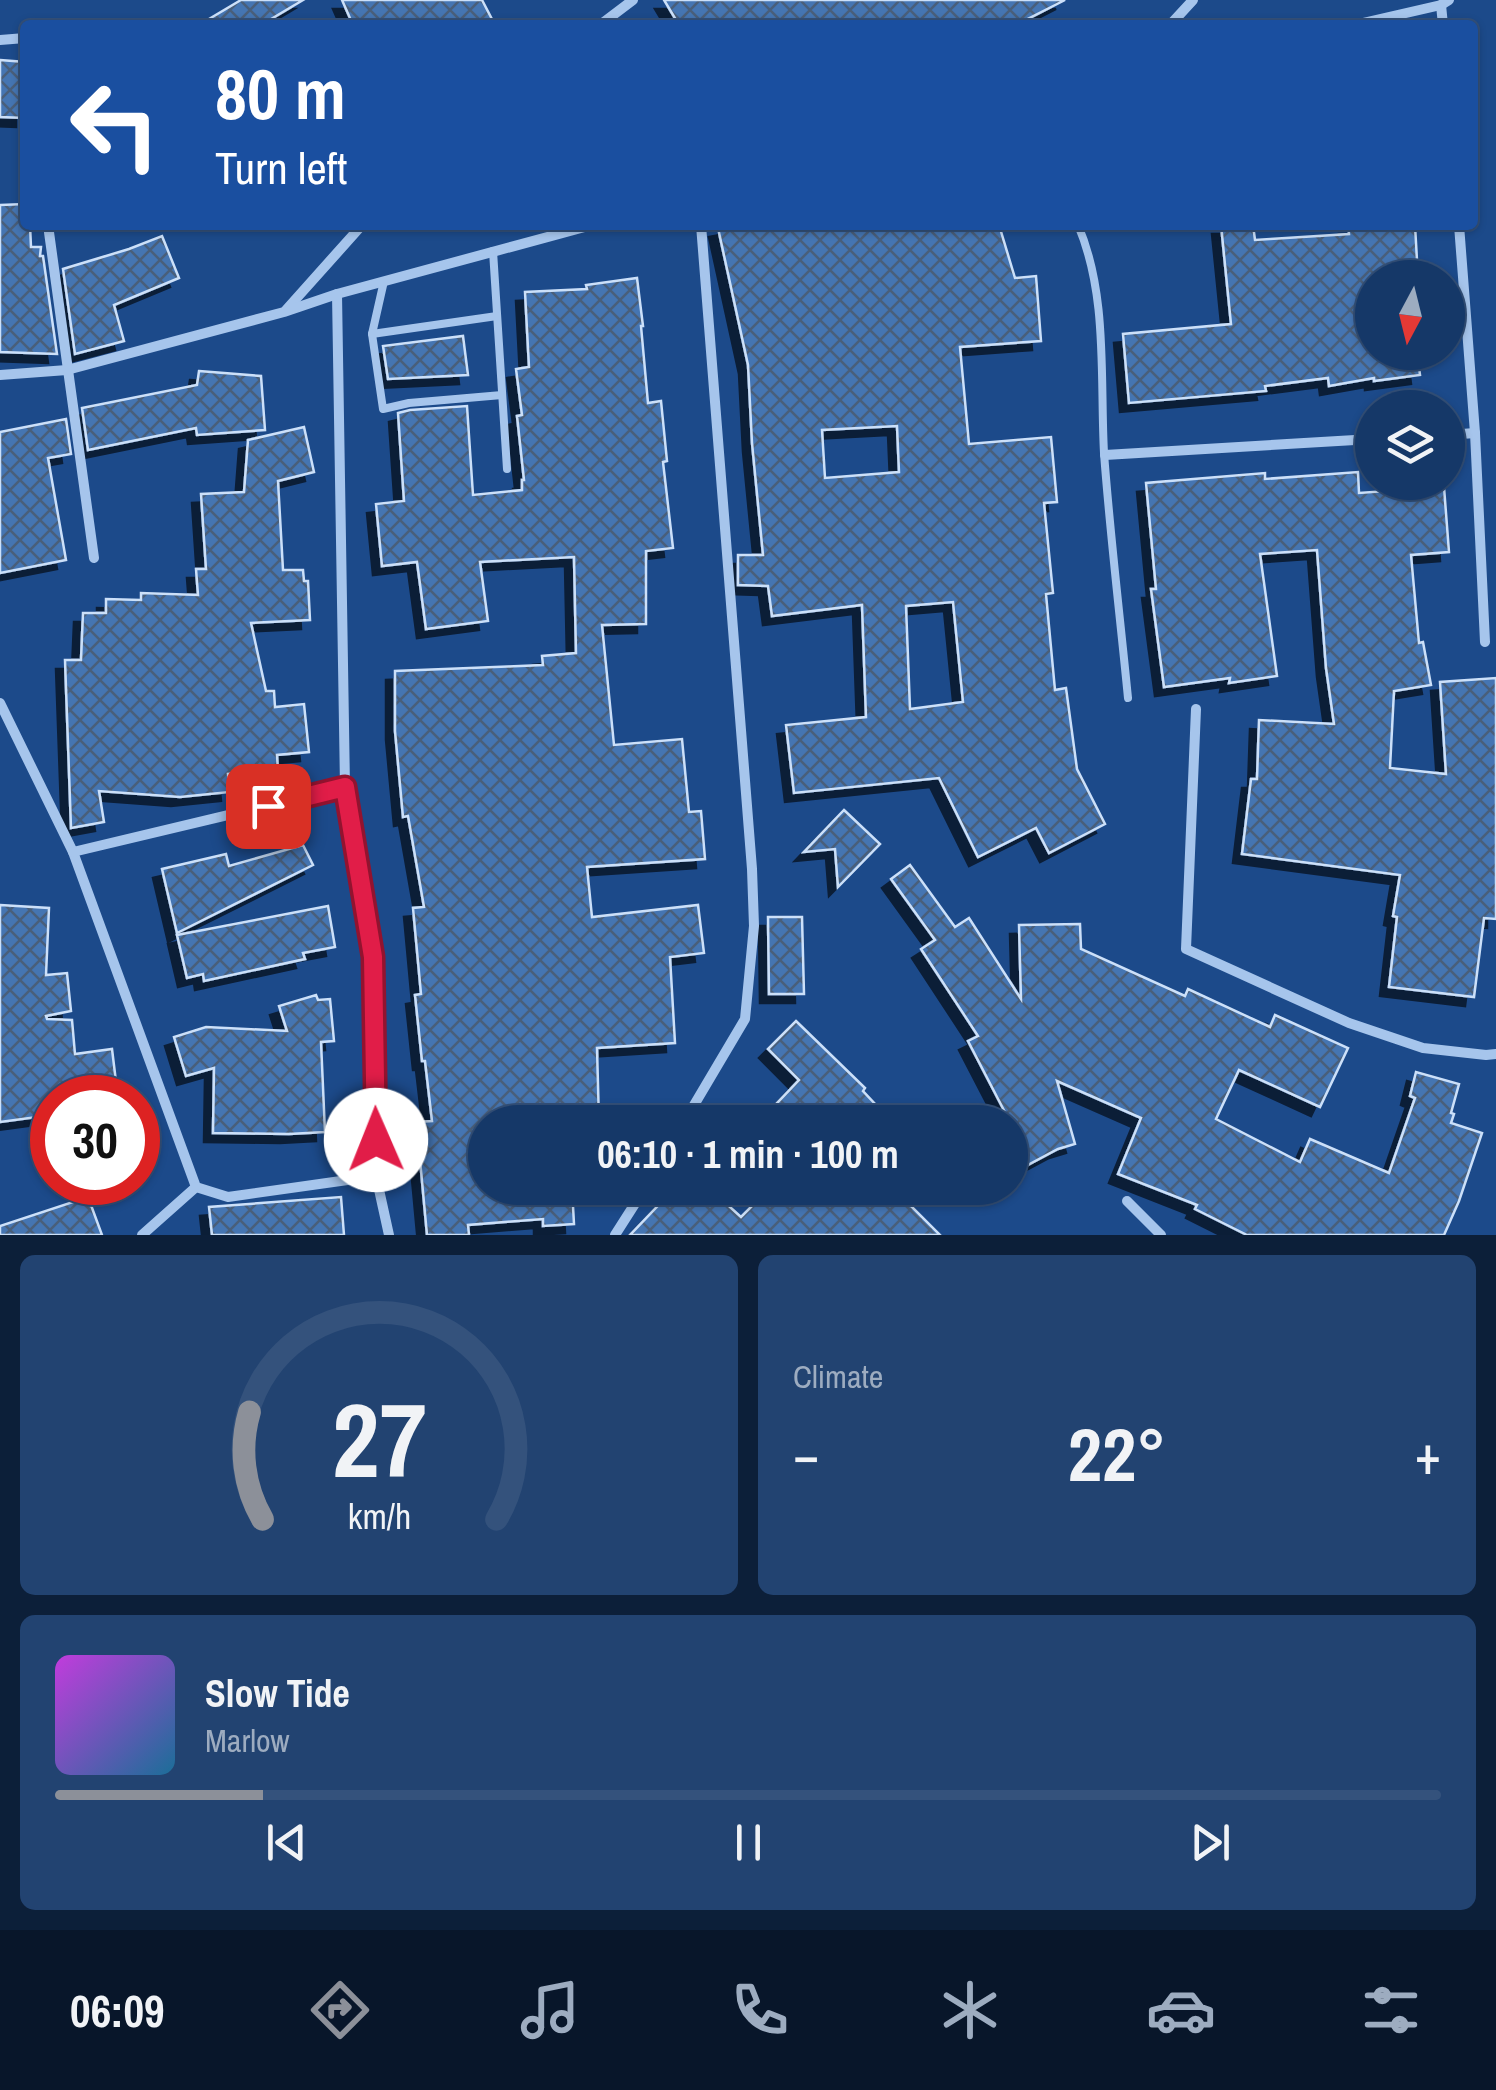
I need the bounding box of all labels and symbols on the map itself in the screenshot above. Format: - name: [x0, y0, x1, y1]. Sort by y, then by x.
- north arrow: [1355, 260, 1465, 370]
- pin: [226, 764, 311, 849]
- speed limit sign: 30: [30, 1075, 160, 1205]
- position arrow: [324, 1088, 428, 1192]

